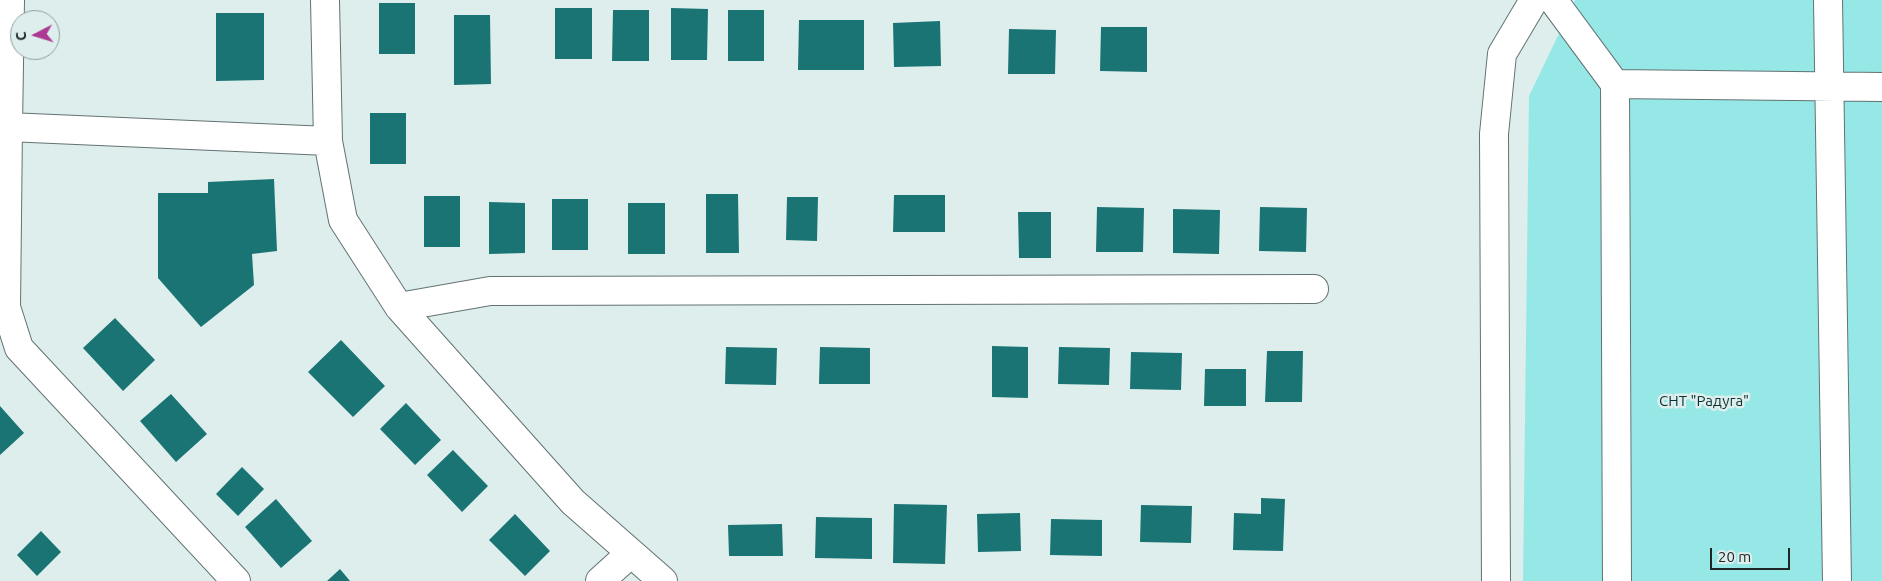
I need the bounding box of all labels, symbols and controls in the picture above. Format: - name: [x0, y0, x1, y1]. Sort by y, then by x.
- north arrow: [10, 10, 60, 60]
- text: С: [13, 31, 29, 41]
- park label: СНТ "Радуга": [1659, 392, 1749, 410]
- scale bar: [1712, 538, 1792, 570]
- text: 20 m: [1718, 548, 1751, 565]

